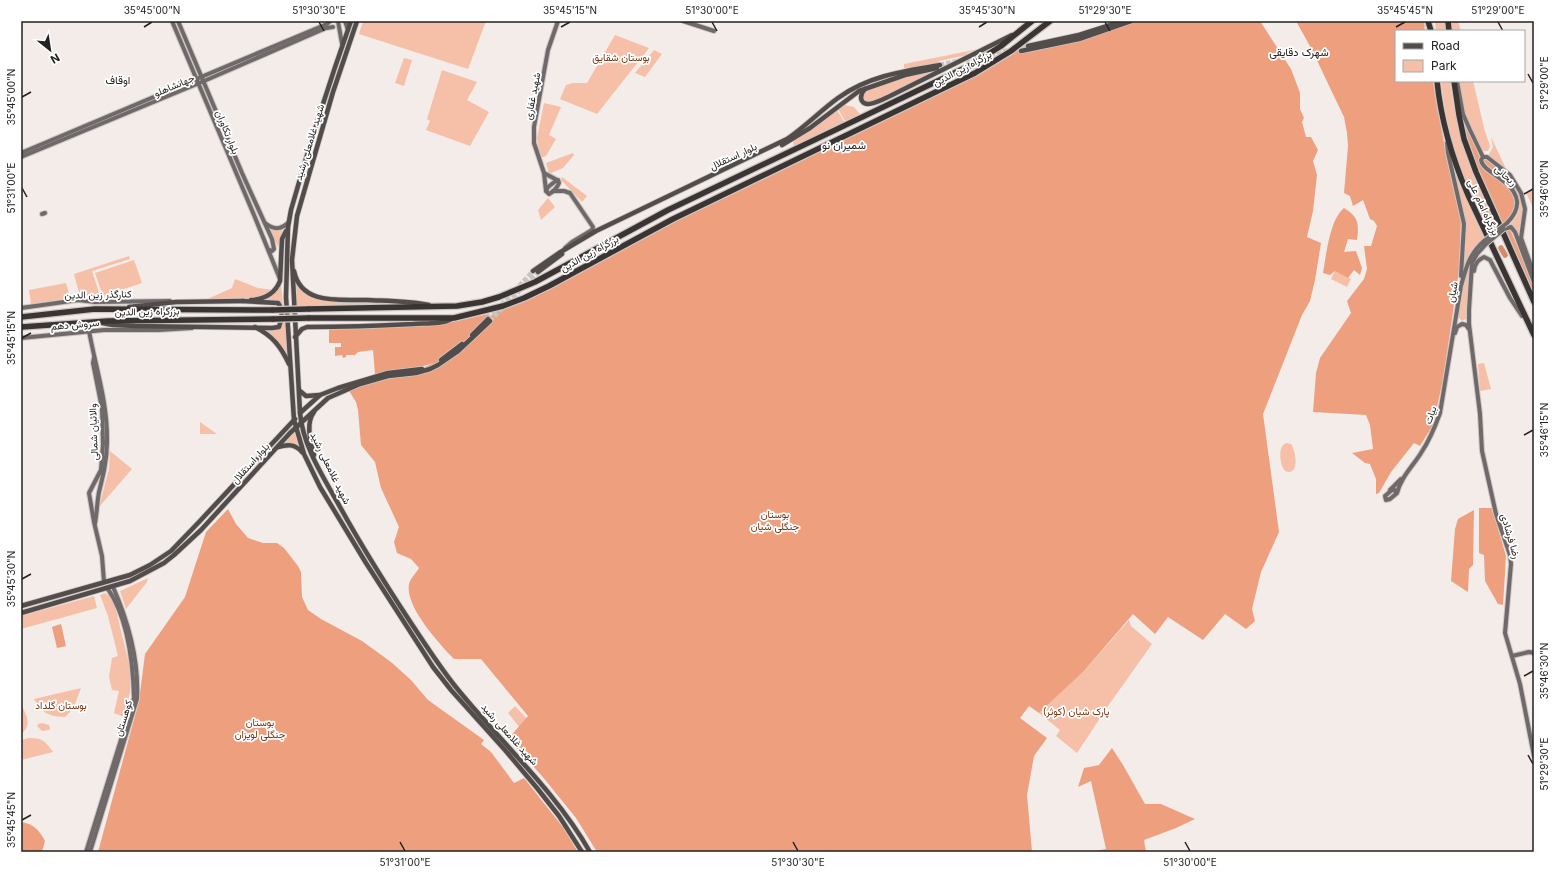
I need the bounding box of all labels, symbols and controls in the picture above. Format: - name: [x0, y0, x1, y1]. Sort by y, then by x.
- text: 35°45'00"N: [124, 4, 180, 16]
- text: 51°30'30"E: [292, 4, 346, 16]
- text: 35°45'15"N: [543, 4, 597, 16]
- text: 51°30'00"E: [685, 4, 739, 16]
- text: 35°45'30"N: [959, 4, 1015, 16]
- text: 51°29'30"E: [1078, 4, 1132, 16]
- text: 35°45'45"N: [1377, 4, 1433, 16]
- text: 51°29'00"E: [1471, 4, 1525, 16]
- north arrow: [30, 30, 70, 70]
- legend: [1395, 30, 1525, 82]
- text: Road: [1431, 38, 1460, 53]
- district label: شهرک دقایقی: [1269, 45, 1329, 59]
- street label: بزرگراه زین الدین: [931, 48, 994, 89]
- text: N: [48, 51, 62, 67]
- park label: بوستان شقایق: [592, 51, 650, 64]
- text: 51°29'00"E: [1538, 56, 1550, 110]
- text: Park: [1431, 58, 1457, 73]
- text: 35°45'00"N: [5, 69, 17, 125]
- street label: جهانشاهلو: [152, 71, 197, 100]
- street label: شهید غفاری: [522, 71, 543, 121]
- district label: اوقاف: [106, 73, 130, 87]
- street label: شهید غلامعلی رشید: [292, 102, 327, 182]
- street label: بلوار تکاوران: [213, 108, 242, 156]
- district label: شمیران نو: [822, 138, 866, 152]
- street label: بلوار استقلال: [708, 140, 759, 173]
- text: 35°46'00"N: [1538, 161, 1550, 217]
- text: 51°31'00"E: [5, 162, 17, 214]
- street label: ریحانی: [1492, 162, 1519, 189]
- street label: بزرگراه امام علی: [1465, 177, 1502, 237]
- street label: بزرگراه زین الدین: [558, 232, 621, 275]
- street label: شیان: [1444, 281, 1461, 304]
- street label: کنارگذر زین الدین: [64, 287, 132, 302]
- street label: بزرگراه زین الدین: [115, 304, 179, 319]
- text: 35°45'15"N: [5, 311, 17, 365]
- street label: سروش دهم: [50, 316, 100, 333]
- street label: والائیان شمالی: [86, 403, 101, 461]
- text: 35°46'15"N: [1538, 403, 1550, 457]
- street label: بیات: [1421, 405, 1440, 426]
- street label: شهید غلامعلی رشید: [307, 430, 354, 507]
- street label: بلوار استقلال: [229, 440, 272, 486]
- park label: بوستان جنگلی شیان: [751, 508, 800, 533]
- street label: رضا فرشادی: [1498, 512, 1523, 560]
- text: 35°45'30"N: [5, 551, 17, 607]
- text: 35°46'30"N: [1538, 643, 1550, 699]
- street label: کوهستان: [112, 698, 135, 738]
- park label: بوستان گلداد: [35, 699, 87, 712]
- street label: شهید غلامعلی رشید: [478, 701, 541, 768]
- park label: پارک شیان (کوثر): [1043, 705, 1109, 719]
- park label: بوستان جنگلی لویزان: [235, 716, 286, 741]
- text: 51°29'30"E: [1538, 737, 1550, 791]
- text: 35°45'45"N: [5, 792, 17, 848]
- text: 51°31'00"E: [379, 856, 431, 868]
- text: 51°30'30"E: [771, 856, 825, 868]
- text: 51°30'00"E: [1163, 856, 1217, 868]

